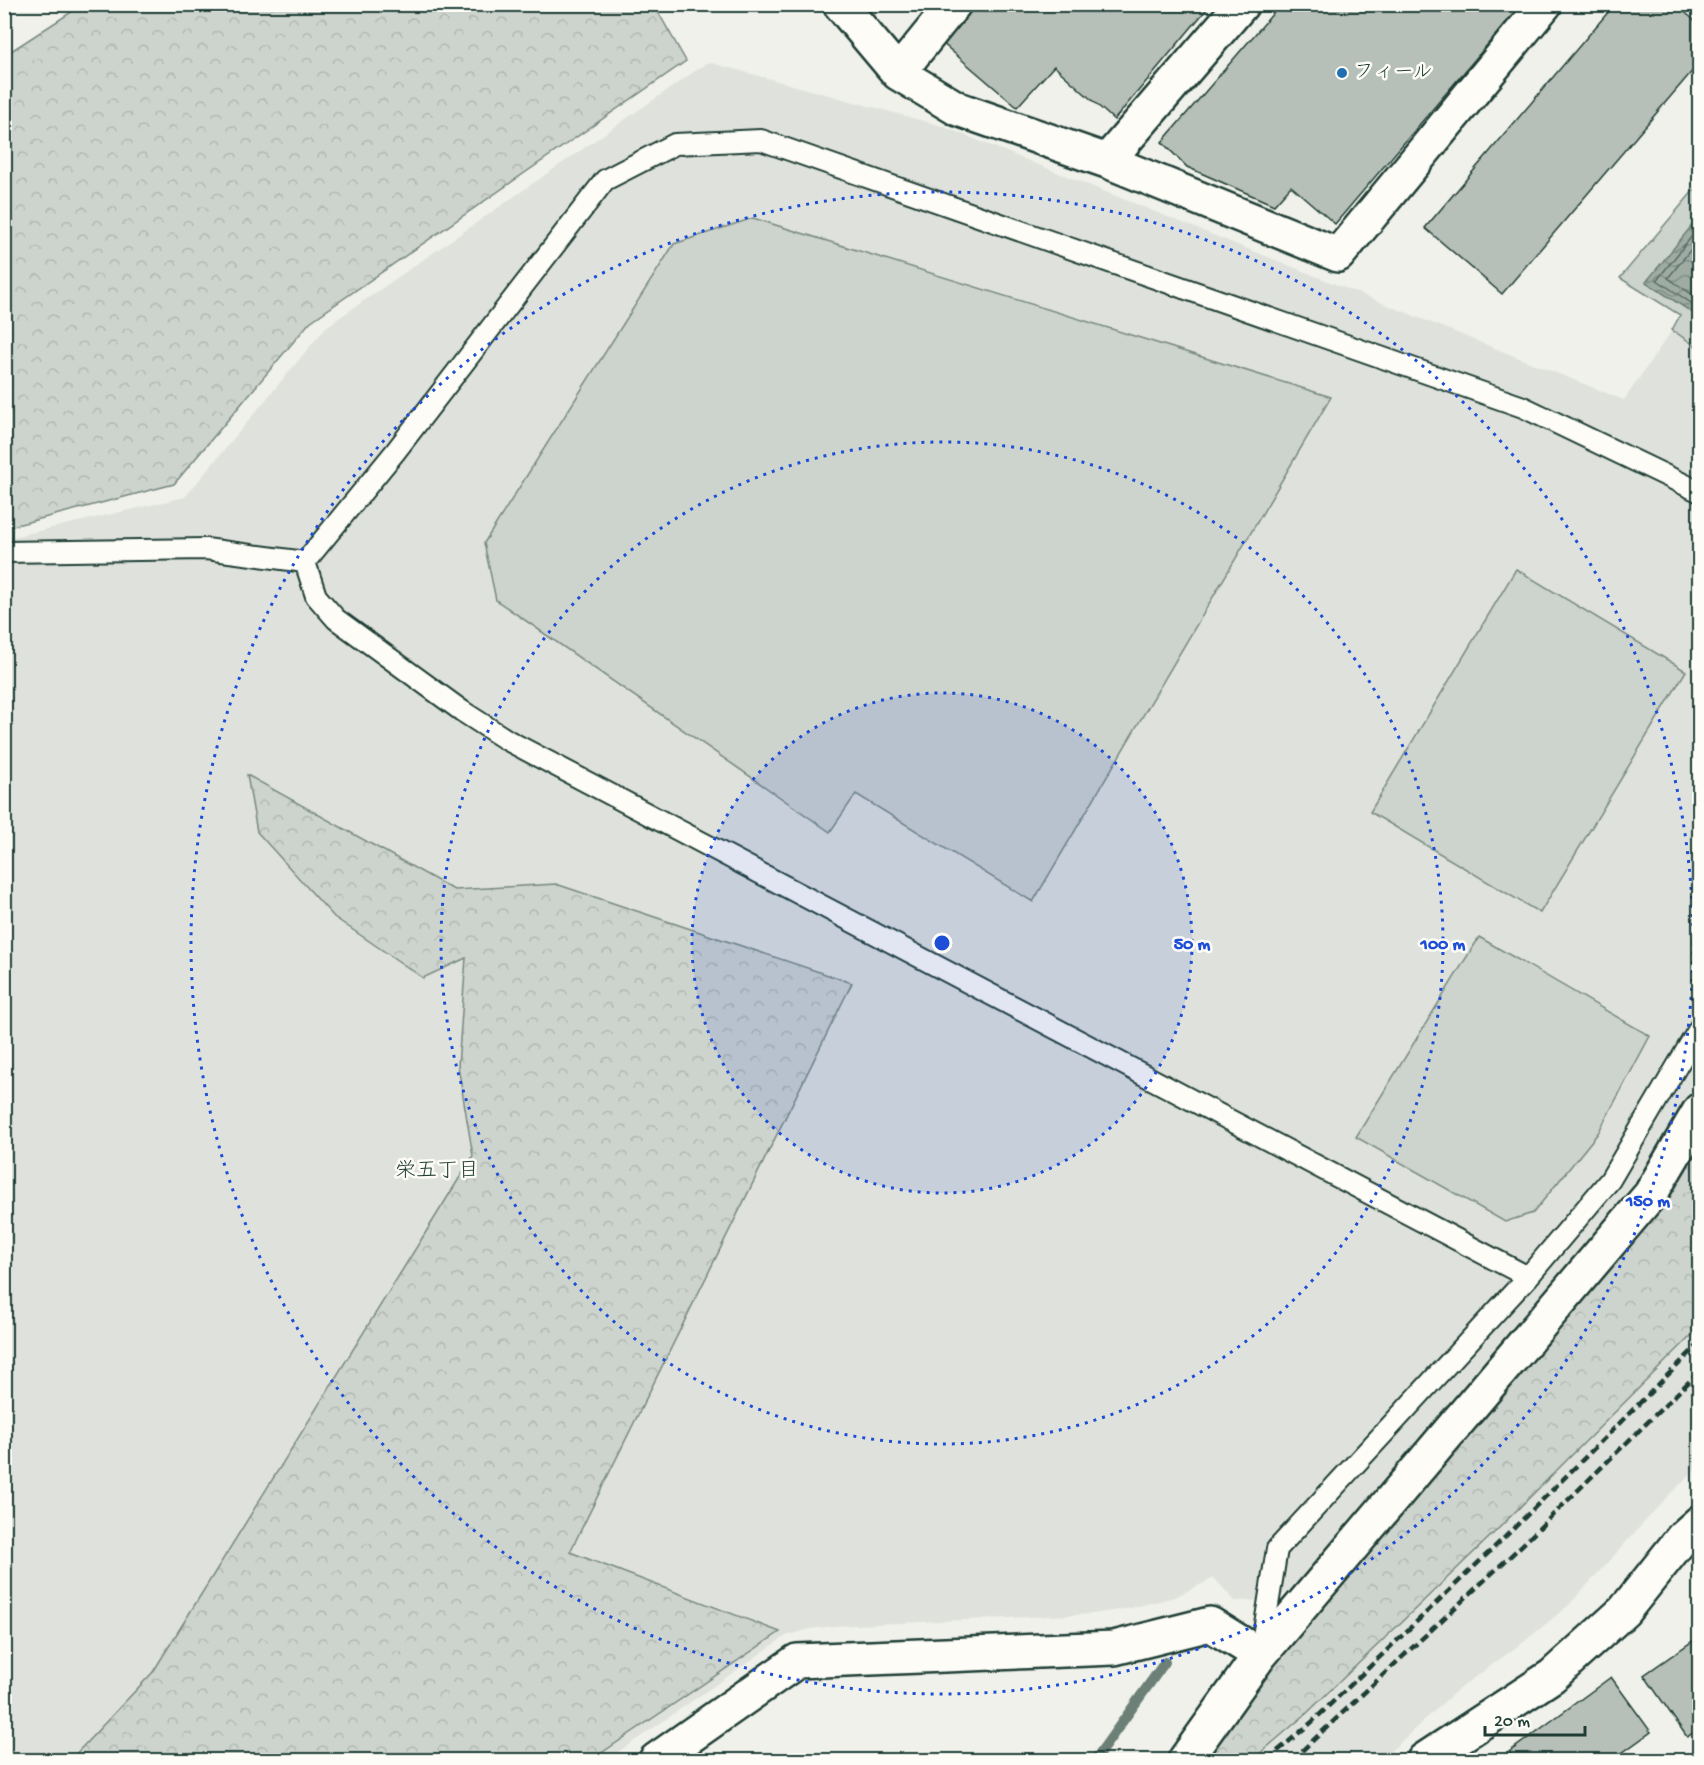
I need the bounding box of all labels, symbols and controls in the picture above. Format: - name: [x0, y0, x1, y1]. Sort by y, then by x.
- place label: フィール: [1354, 62, 1433, 85]
- marker: フィール: [1335, 66, 1349, 80]
- centre of rings: [932, 933, 952, 953]
- text: 50 m: [1174, 935, 1211, 956]
- text: 100 m: [1420, 935, 1466, 956]
- district label: 栄五丁目: [395, 1159, 479, 1185]
- text: 150 m: [1625, 1192, 1670, 1213]
- scale bar: [1485, 1699, 1586, 1737]
- text: 20 m: [1494, 1712, 1530, 1733]

